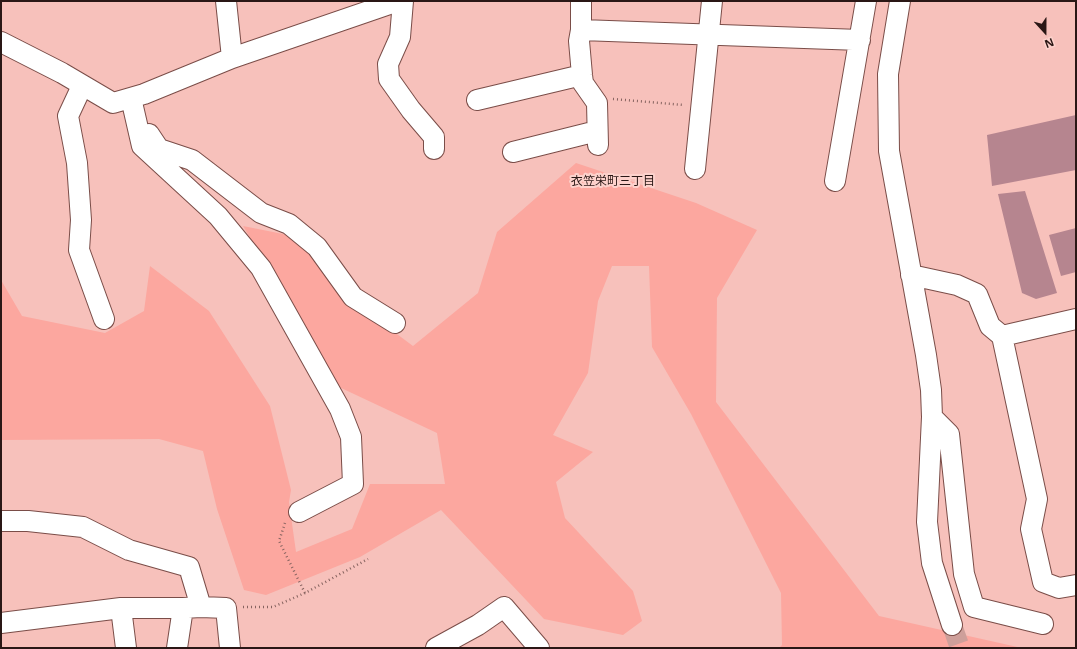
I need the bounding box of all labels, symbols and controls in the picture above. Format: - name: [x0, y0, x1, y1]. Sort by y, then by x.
- north arrow: [1025, 12, 1065, 52]
- text: N: [1043, 35, 1056, 52]
- district label: 衣笠栄町三丁目: [571, 175, 655, 189]

